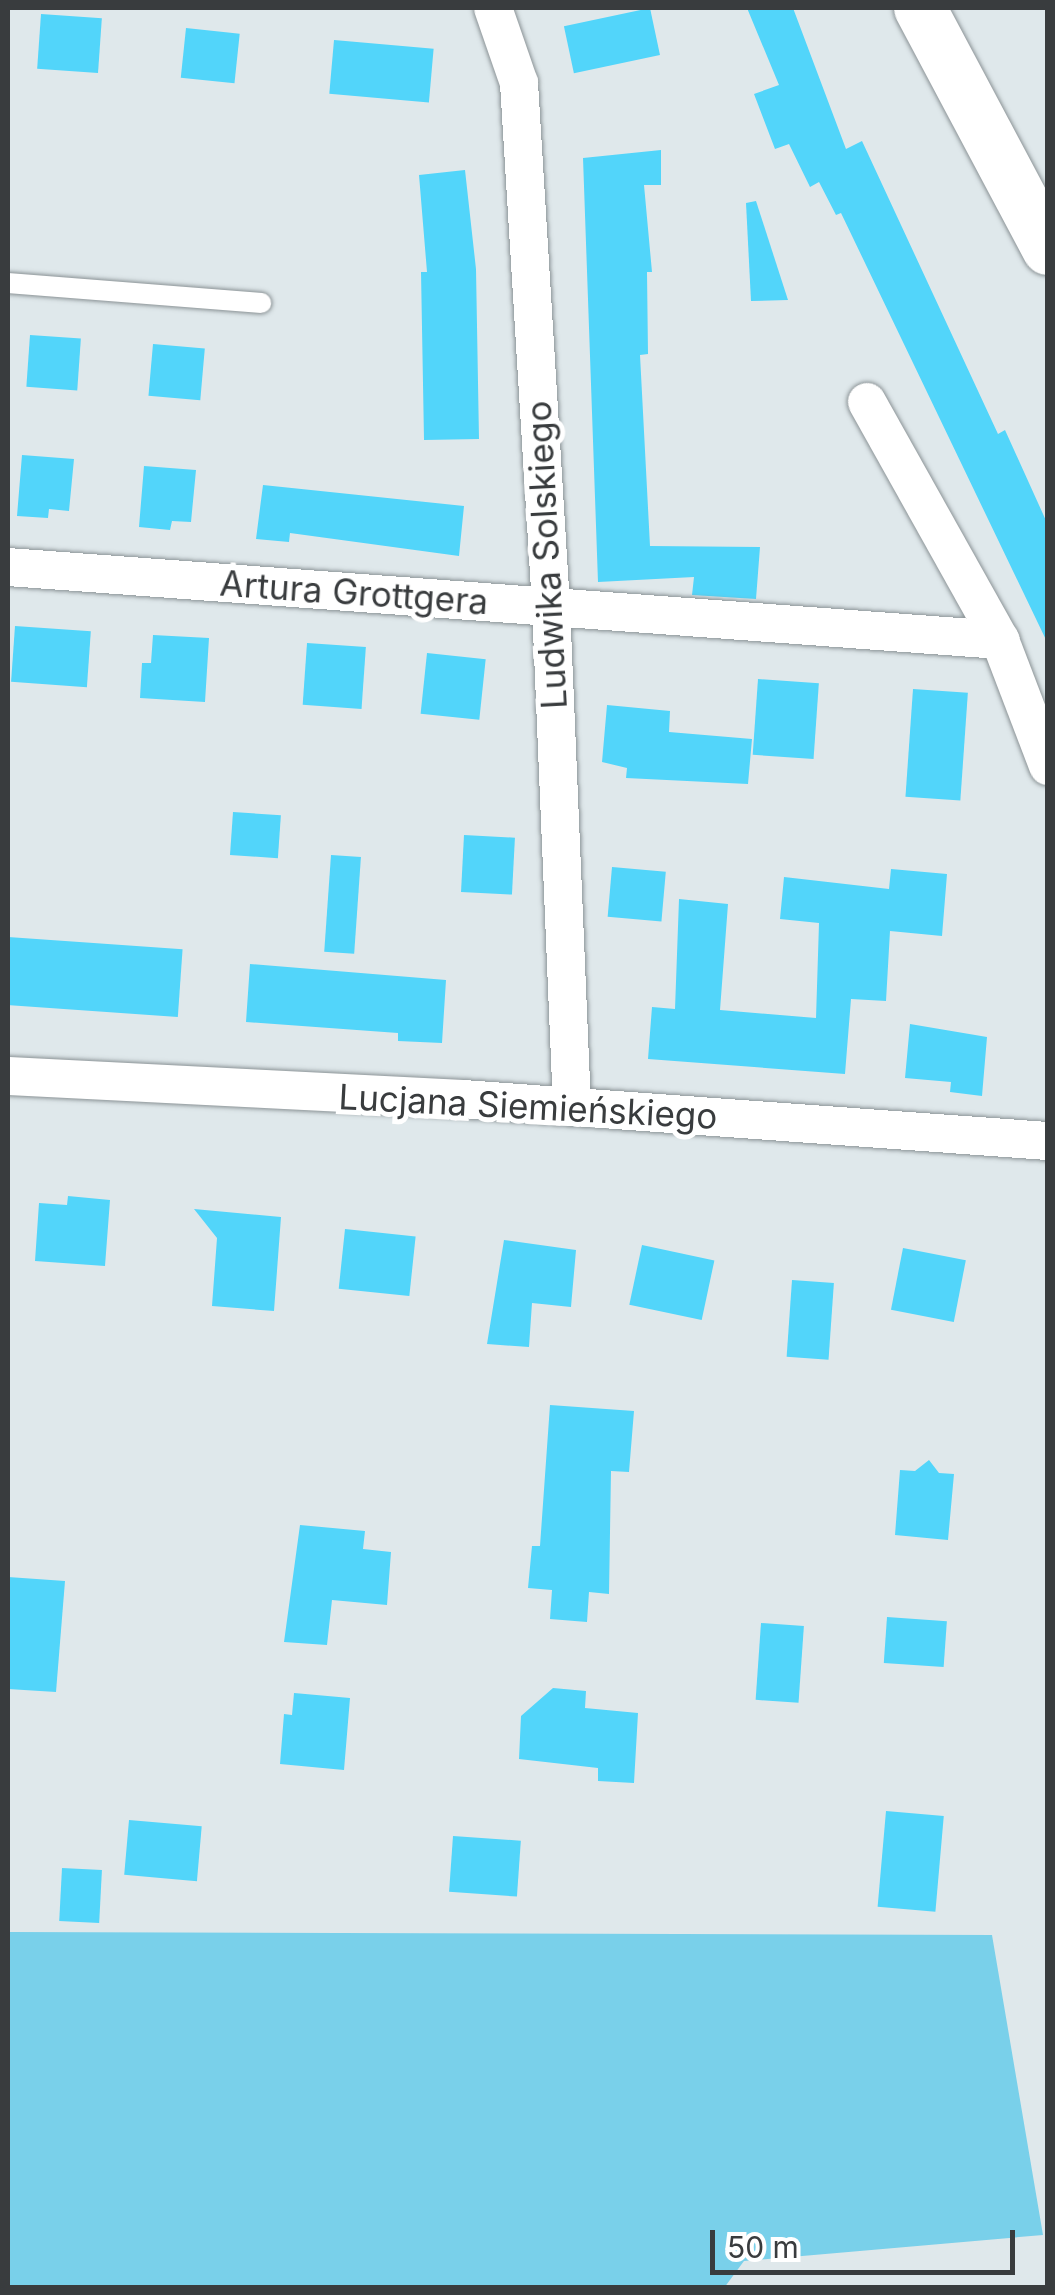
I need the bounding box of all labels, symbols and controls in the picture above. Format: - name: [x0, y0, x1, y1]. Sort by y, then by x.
- street label: Ludwika Solskiego: [517, 400, 575, 710]
- street label: Artura Grottgera: [218, 562, 490, 622]
- street label: Lucjana Siemieńskiego: [337, 1075, 719, 1137]
- scale bar: [715, 2210, 1020, 2272]
- text: 50 m: [727, 2229, 799, 2265]

